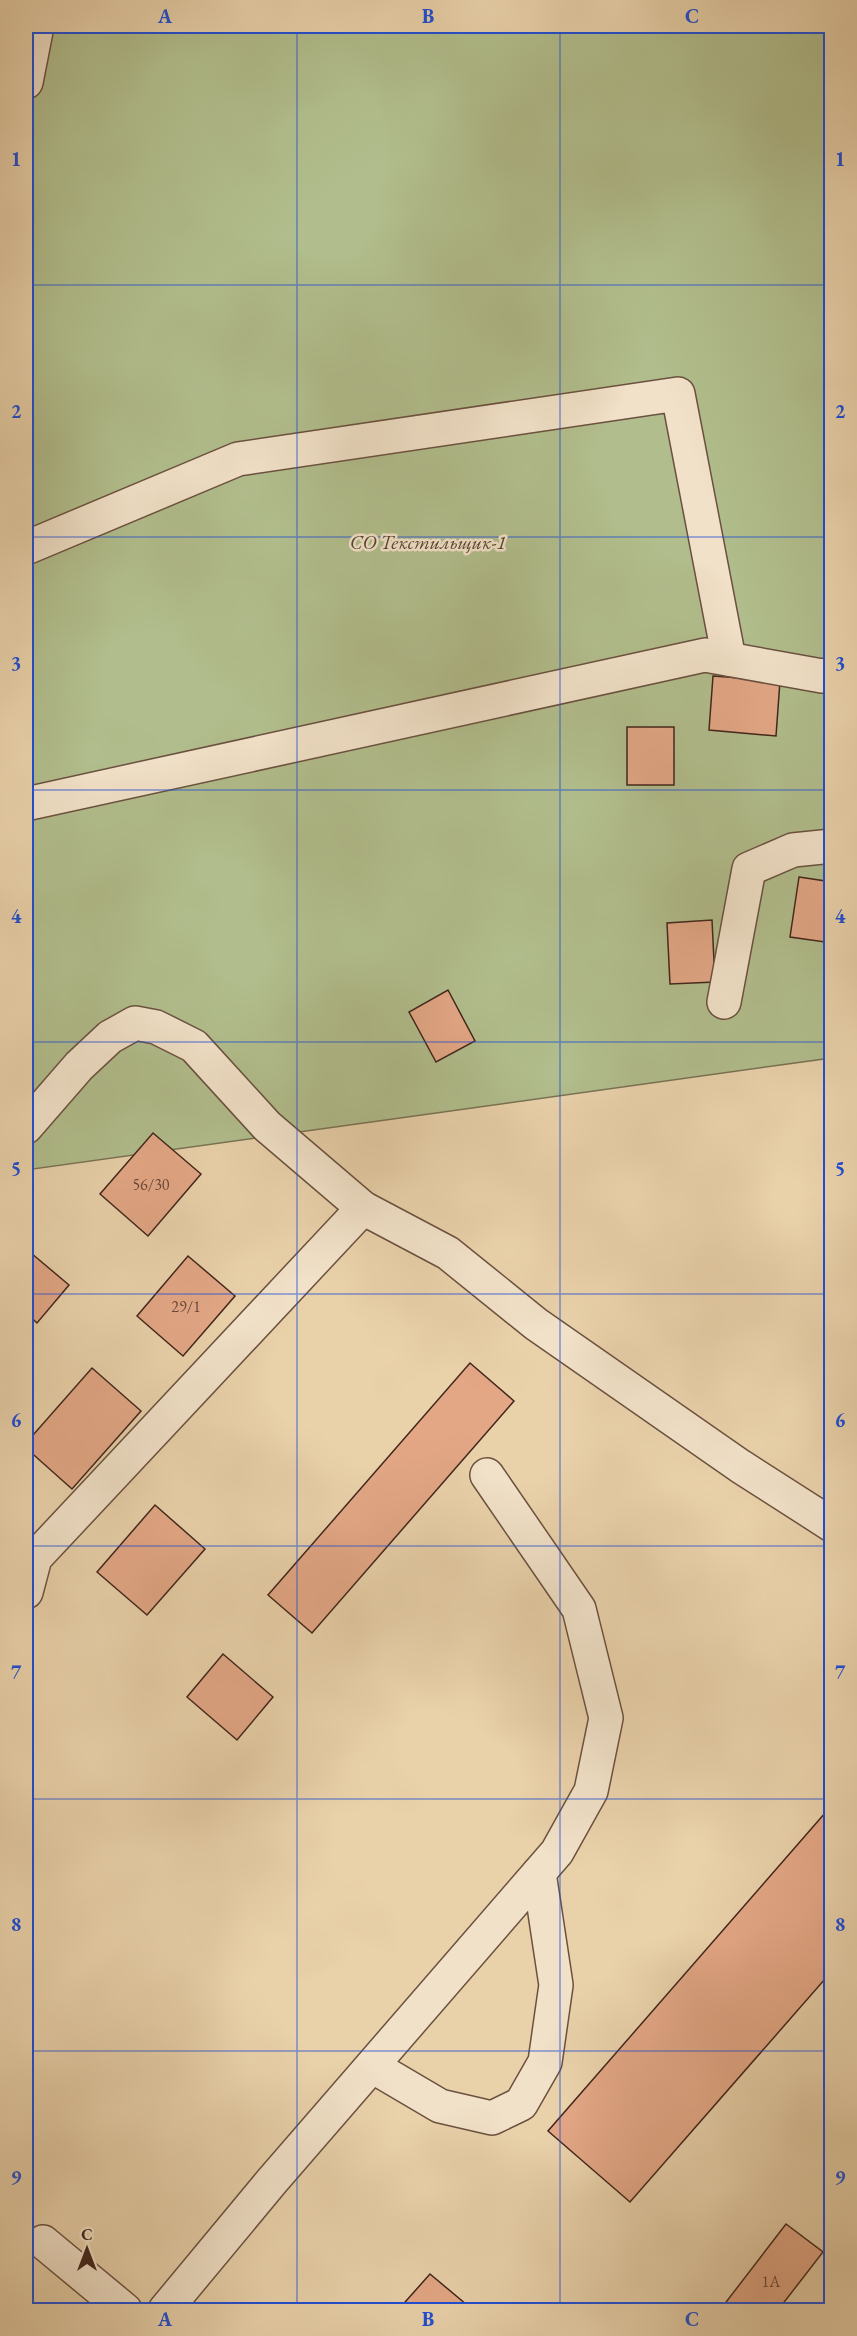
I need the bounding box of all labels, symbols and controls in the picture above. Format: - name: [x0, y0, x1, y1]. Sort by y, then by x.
- text: A: [157, 3, 173, 29]
- text: B: [422, 3, 434, 29]
- text: C: [685, 3, 699, 29]
- text: 1: [11, 146, 21, 172]
- text: 1: [835, 146, 845, 172]
- text: 2: [11, 398, 22, 424]
- text: 2: [835, 398, 846, 424]
- park label: СО Текстильщик-1: [350, 529, 506, 555]
- text: 3: [11, 650, 21, 676]
- text: 3: [835, 650, 845, 676]
- text: 4: [11, 903, 22, 929]
- text: 4: [835, 903, 846, 929]
- text: 5: [11, 1155, 21, 1181]
- text: 5: [835, 1155, 845, 1181]
- house number: 56/30: [132, 1174, 170, 1195]
- house number: 29/1: [171, 1296, 201, 1317]
- text: 6: [11, 1407, 22, 1433]
- text: 6: [835, 1407, 846, 1433]
- text: 7: [11, 1659, 22, 1685]
- text: 7: [835, 1659, 846, 1685]
- text: 8: [11, 1911, 21, 1937]
- text: 8: [835, 1911, 845, 1937]
- text: 9: [11, 2164, 22, 2190]
- text: 9: [835, 2164, 846, 2190]
- north arrow: [57, 2219, 117, 2279]
- text: С: [81, 2224, 93, 2245]
- house number: 1А: [762, 2271, 781, 2292]
- text: A: [157, 2306, 173, 2332]
- text: B: [422, 2306, 434, 2332]
- text: C: [685, 2306, 699, 2332]

